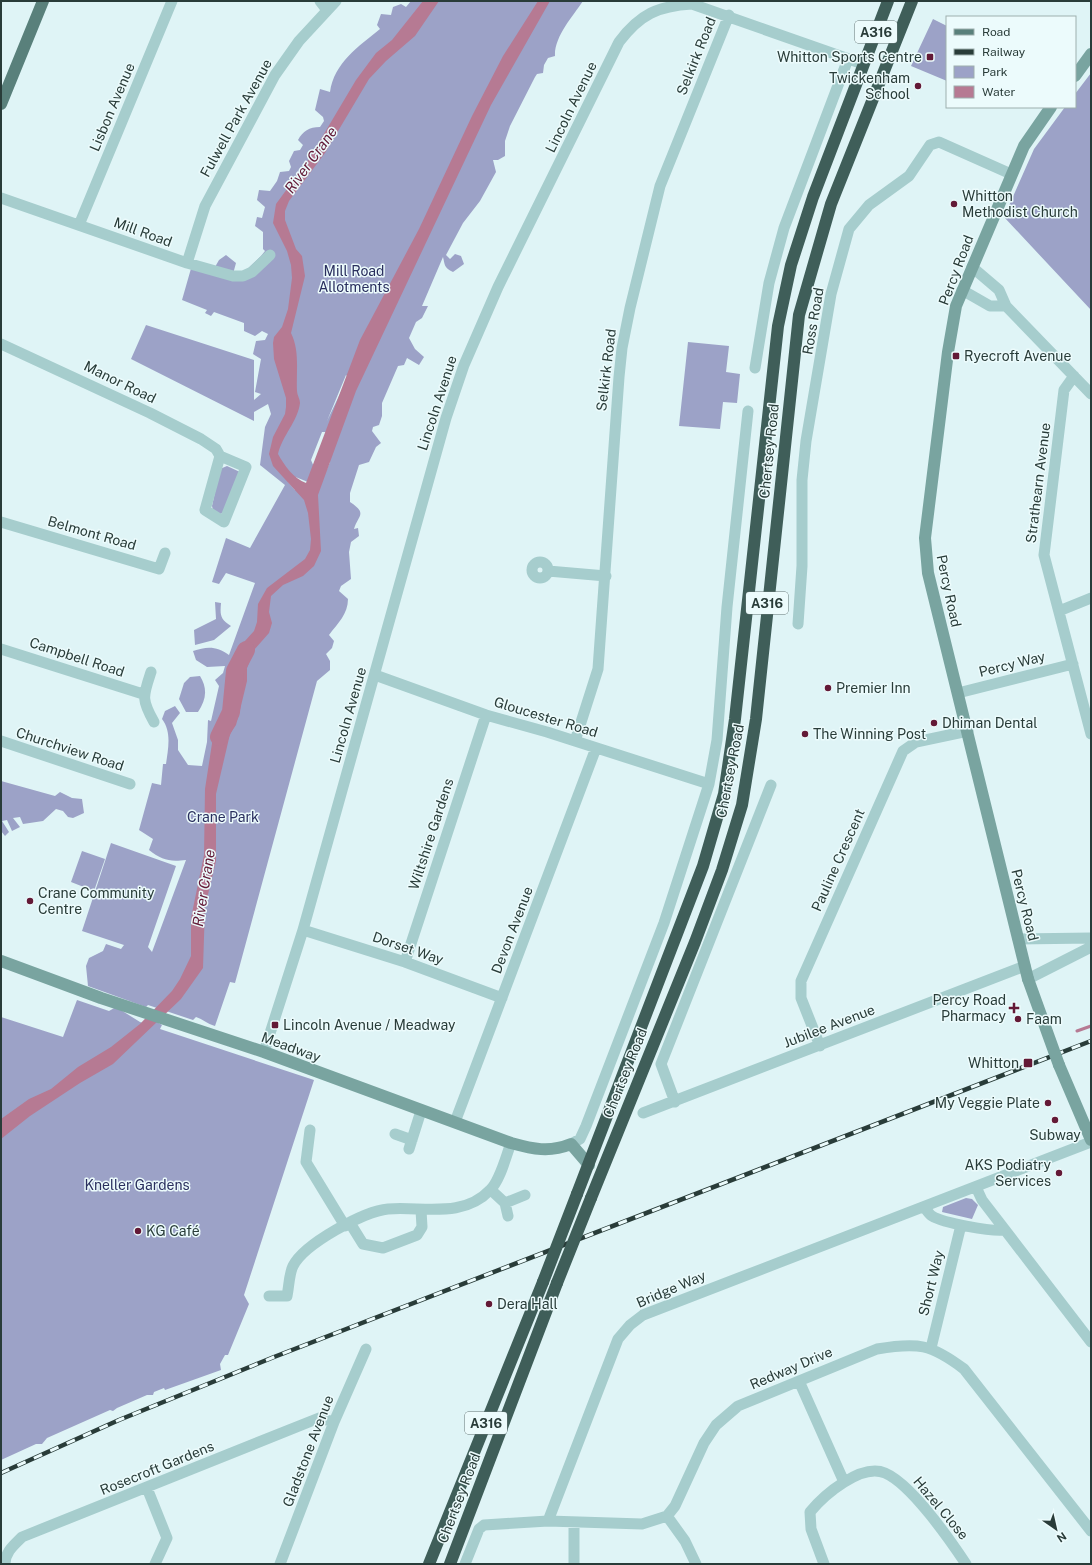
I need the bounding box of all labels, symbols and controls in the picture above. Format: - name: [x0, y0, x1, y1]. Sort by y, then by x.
- street label: Selkirk Road: [673, 15, 719, 97]
- legend: [946, 16, 1076, 108]
- road number: A316: [855, 21, 897, 43]
- text: Road: [982, 25, 1010, 39]
- text: Railway: [982, 45, 1026, 59]
- place label: Whitton Sports Centre: [777, 49, 922, 65]
- marker: Whitton Sports Centre: [925, 52, 935, 62]
- street label: Fulwell Park Avenue: [197, 56, 275, 180]
- street label: Lincoln Avenue: [542, 59, 600, 155]
- street label: Lisbon Avenue: [86, 60, 138, 154]
- text: Park: [982, 65, 1008, 79]
- place label: Twickenham School: [829, 70, 910, 102]
- marker: Twickenham School: [913, 81, 923, 91]
- text: Water: [982, 85, 1016, 99]
- water label: River Crane: [281, 123, 340, 196]
- place label: Whitton Methodist Church: [962, 188, 1078, 220]
- marker: Whitton Methodist Church: [949, 199, 959, 209]
- street label: Mill Road: [112, 214, 174, 250]
- street label: Percy Road: [935, 233, 977, 307]
- park label: Mill Road Allotments: [318, 263, 390, 295]
- street label: Ross Road: [799, 286, 827, 356]
- street label: Selkirk Road: [593, 328, 619, 412]
- place label: Ryecroft Avenue: [964, 348, 1071, 364]
- marker: Ryecroft Avenue: [951, 351, 961, 361]
- street label: Lincoln Avenue: [414, 353, 460, 453]
- street label: Manor Road: [81, 358, 159, 406]
- street label: Chertsey Road: [756, 403, 782, 499]
- street label: Strathearn Avenue: [1023, 422, 1053, 544]
- street label: Belmont Road: [46, 513, 138, 553]
- street label: Percy Road: [934, 553, 964, 629]
- road number: A316: [746, 592, 788, 614]
- street label: Campbell Road: [28, 634, 126, 680]
- street label: Percy Way: [977, 648, 1047, 680]
- street label: Lincoln Avenue: [327, 665, 369, 765]
- place label: Premier Inn: [836, 680, 911, 696]
- marker: Premier Inn: [823, 683, 833, 693]
- street label: Gloucester Road: [492, 694, 600, 740]
- place label: Dhiman Dental: [942, 715, 1037, 731]
- marker: Dhiman Dental: [929, 718, 939, 728]
- street label: Chertsey Road: [713, 723, 747, 819]
- street label: Churchview Road: [14, 724, 126, 774]
- place label: The Winning Post: [813, 726, 926, 742]
- marker: The Winning Post: [800, 729, 810, 739]
- street label: Wiltshire Gardens: [405, 776, 457, 892]
- street label: Pauline Crescent: [808, 806, 868, 914]
- park label: Crane Park: [187, 809, 259, 825]
- water label: River Crane: [189, 848, 218, 928]
- street label: Percy Road: [1008, 867, 1042, 943]
- street label: Devon Avenue: [488, 884, 536, 976]
- place label: Crane Community Centre: [38, 885, 155, 917]
- marker: Crane Community Centre: [25, 896, 35, 906]
- street label: Dorset Way: [370, 928, 446, 968]
- place label: Percy Road Pharmacy: [932, 992, 1006, 1024]
- street label: Jubilee Avenue: [781, 1001, 877, 1051]
- marker: Percy Road Pharmacy: [1009, 1003, 1019, 1013]
- place label: Faam: [1026, 1011, 1062, 1027]
- marker: Faam: [1013, 1014, 1023, 1024]
- place label: Lincoln Avenue / Meadway: [283, 1017, 456, 1033]
- marker: Lincoln Avenue / Meadway: [270, 1020, 280, 1030]
- street label: Chertsey Road: [600, 1026, 650, 1120]
- street label: Meadway: [259, 1029, 323, 1065]
- place label: Whitton: [968, 1055, 1019, 1071]
- marker: Whitton: [1022, 1057, 1034, 1069]
- place label: My Veggie Plate: [935, 1095, 1040, 1111]
- marker: My Veggie Plate: [1043, 1098, 1053, 1108]
- marker: Subway: [1050, 1115, 1060, 1125]
- place label: Subway: [1029, 1127, 1081, 1143]
- place label: AKS Podiatry Services: [965, 1157, 1052, 1189]
- marker: AKS Podiatry Services: [1054, 1168, 1064, 1178]
- park label: Kneller Gardens: [84, 1177, 190, 1193]
- place label: KG Café: [146, 1223, 200, 1239]
- marker: KG Café: [133, 1226, 143, 1236]
- street label: Short Way: [915, 1248, 947, 1317]
- street label: Bridge Way: [634, 1267, 709, 1311]
- place label: Dera Hall: [497, 1296, 558, 1312]
- marker: Dera Hall: [484, 1299, 494, 1309]
- street label: Redway Drive: [747, 1343, 835, 1393]
- street label: Gladstone Avenue: [279, 1393, 337, 1509]
- road number: A316: [465, 1412, 507, 1434]
- street label: Rosecroft Gardens: [98, 1438, 216, 1498]
- street label: Chertsey Road: [434, 1451, 484, 1545]
- street label: Hazel Close: [910, 1473, 972, 1543]
- north arrow: [1036, 1509, 1076, 1549]
- text: N: [1055, 1530, 1069, 1545]

